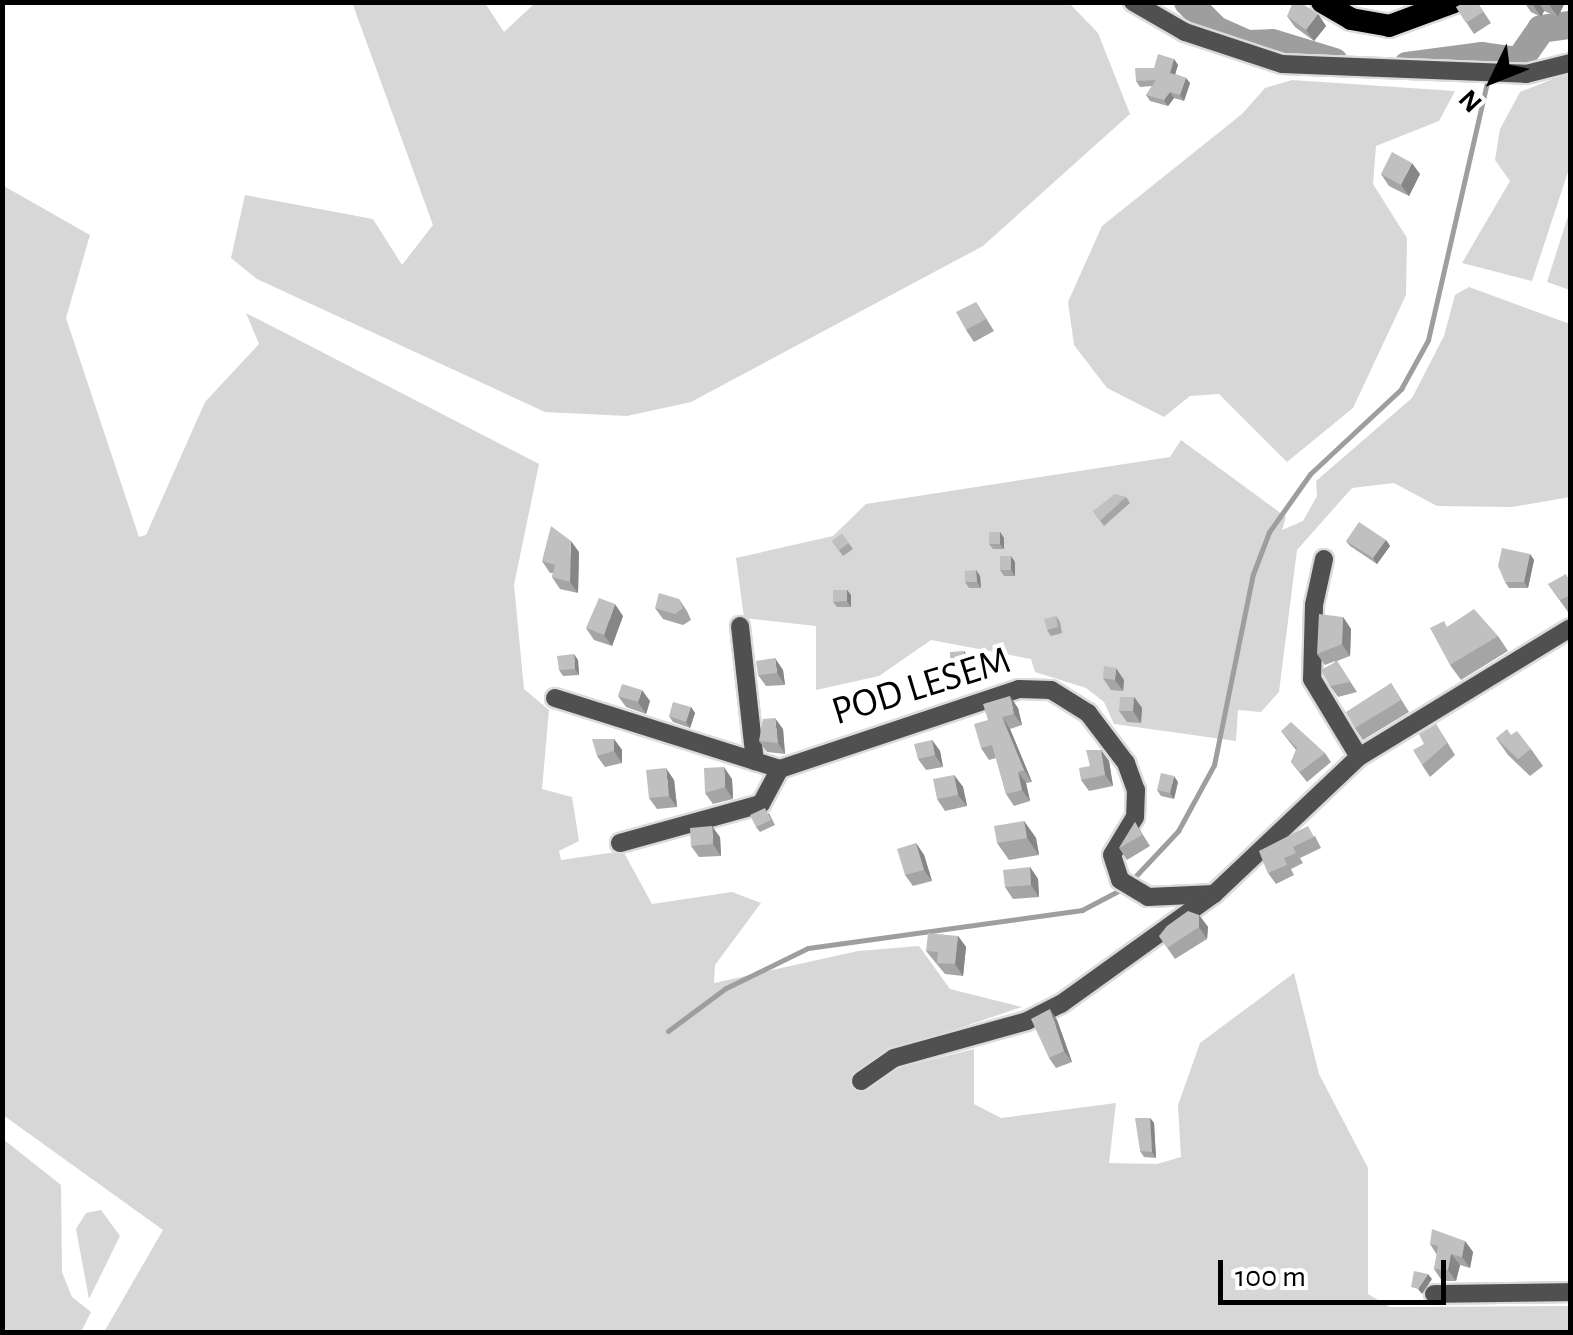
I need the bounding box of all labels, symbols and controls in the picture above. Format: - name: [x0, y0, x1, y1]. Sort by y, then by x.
- north arrow: [1443, 30, 1543, 130]
- text: N: [1454, 84, 1488, 117]
- street label: POD LESEM: [826, 636, 1016, 736]
- scale bar: [1223, 1240, 1450, 1302]
- text: 100 m: [1235, 1262, 1306, 1292]

